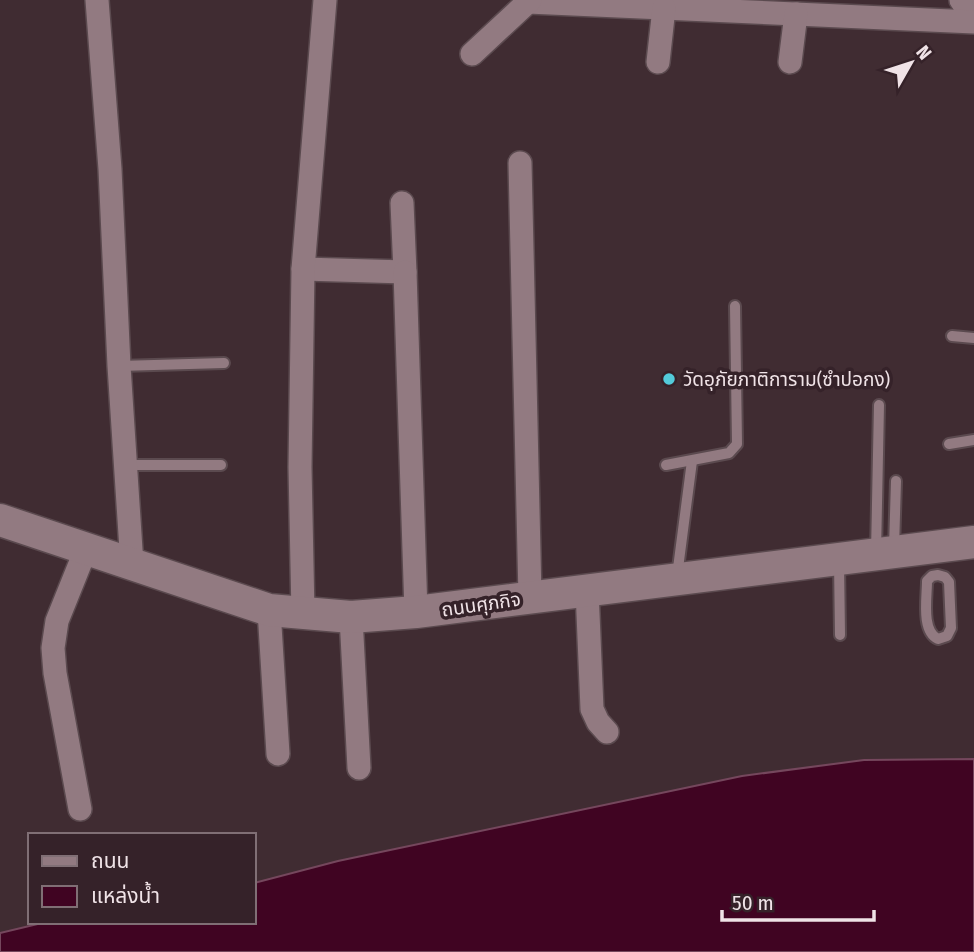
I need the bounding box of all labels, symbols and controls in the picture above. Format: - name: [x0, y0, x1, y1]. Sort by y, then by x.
- north arrow: [876, 28, 946, 98]
- text: N: [911, 41, 936, 64]
- place label: วัดอุภัยภาติการาม(ซำปอกง): [683, 368, 890, 391]
- marker: วัดอุภัยภาติการาม(ซำปอกง): [661, 371, 677, 387]
- street label: ถนนศุภกิจ: [440, 588, 522, 621]
- legend: [28, 833, 256, 924]
- text: ถนน: [91, 848, 129, 874]
- scale bar: [722, 878, 874, 922]
- text: แหล่งน้ำ: [91, 881, 160, 909]
- text: 50 m: [732, 890, 774, 916]

